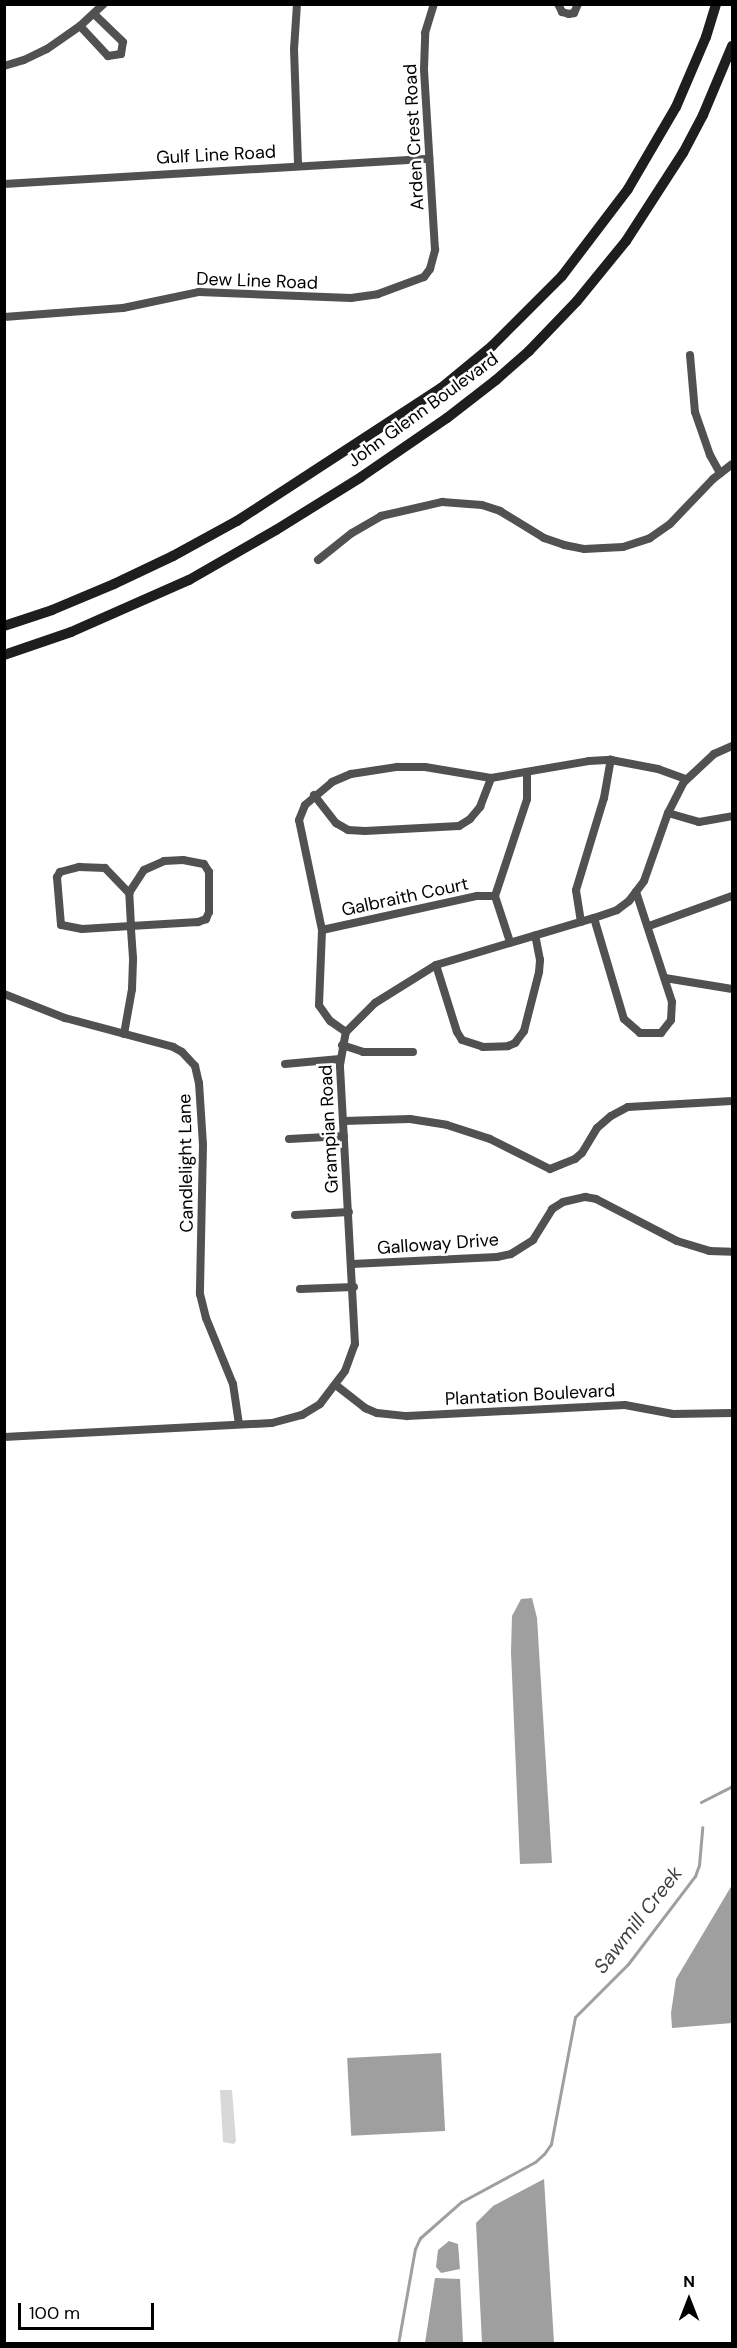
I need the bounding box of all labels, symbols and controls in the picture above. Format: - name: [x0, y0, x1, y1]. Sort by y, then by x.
- street label: Arden Crest Road: [399, 63, 429, 211]
- street label: Gulf Line Road: [156, 141, 276, 169]
- street label: Dew Line Road: [196, 268, 318, 294]
- street label: John Glenn Boulevard: [344, 348, 502, 472]
- street label: Galbraith Court: [340, 873, 470, 921]
- street label: Grampian Road: [315, 1064, 343, 1194]
- street label: Candlelight Lane: [174, 1093, 198, 1233]
- street label: Galloway Drive: [376, 1229, 500, 1259]
- street label: Plantation Boulevard: [444, 1380, 616, 1410]
- water label: Sawmill Creek: [589, 1862, 687, 1978]
- north arrow: [659, 2270, 719, 2330]
- text: N: [683, 2271, 695, 2292]
- scale bar: [21, 2291, 158, 2329]
- text: 100 m: [29, 2301, 80, 2325]

